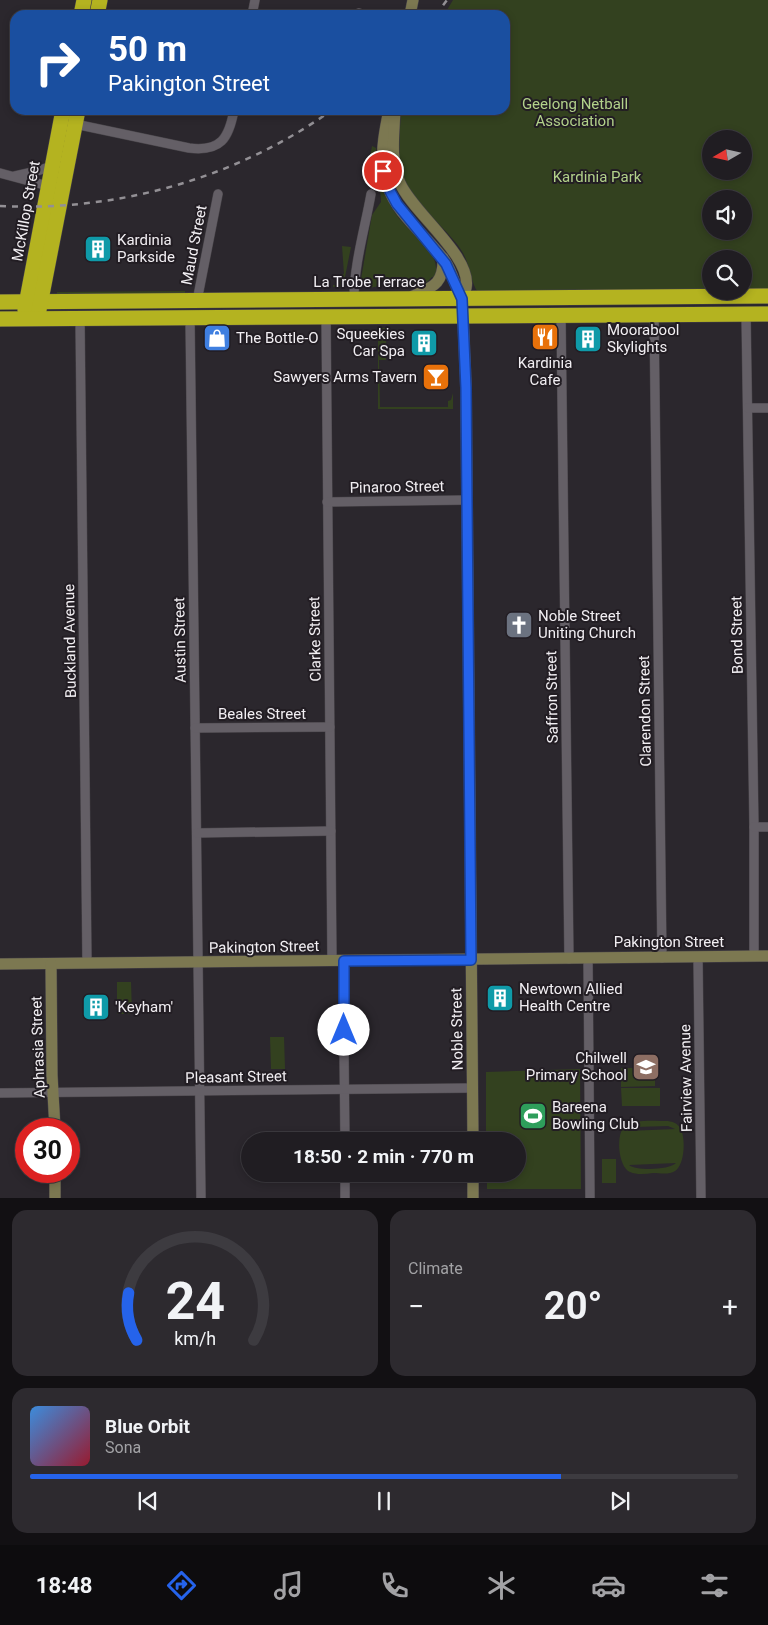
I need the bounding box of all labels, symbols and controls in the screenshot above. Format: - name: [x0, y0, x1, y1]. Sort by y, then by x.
- text: 50 m: [108, 29, 187, 70]
- icon: right: [25, 30, 90, 95]
- text: Pakington Street: [108, 71, 270, 96]
- park label: Geelong Netball Association: [522, 95, 628, 130]
- north arrow: [702, 130, 752, 180]
- map controls: [702, 130, 752, 300]
- pin: [362, 150, 404, 192]
- icon: arrive: [369, 157, 397, 185]
- street label: McKillop Street: [8, 159, 44, 263]
- park label: Kardinia Park: [553, 168, 642, 186]
- button: sound: [702, 190, 752, 240]
- street label: Maud Street: [177, 203, 211, 287]
- place label: Kardinia Parkside: [117, 231, 175, 266]
- building icon: Kardinia Parkside: [83, 234, 113, 264]
- button: search: [702, 250, 752, 300]
- street label: La Trobe Terrace: [313, 273, 425, 291]
- place label: Moorabool Skylights: [607, 321, 679, 356]
- restaurant icon: Kardinia Cafe: [530, 322, 560, 352]
- shop icon: The Bottle-O: [202, 323, 232, 353]
- building icon: Moorabool Skylights: [573, 324, 603, 354]
- place label: Squeekies Car Spa: [336, 325, 405, 360]
- building icon: Squeekies Car Spa: [409, 328, 439, 358]
- place label: The Bottle-O: [236, 329, 319, 347]
- place label: Kardinia Cafe: [518, 354, 572, 389]
- bar icon: Sawyers Arms Tavern: [421, 362, 451, 392]
- place label: Sawyers Arms Tavern: [273, 368, 417, 386]
- street label: Pinaroo Street: [349, 477, 445, 497]
- street label: Buckland Avenue: [60, 584, 80, 698]
- street label: Clarke Street: [305, 596, 325, 682]
- street label: Bond Street: [727, 596, 747, 674]
- street label: Austin Street: [170, 597, 190, 683]
- place label: Noble Street Uniting Church: [538, 607, 636, 642]
- church icon: Noble Street Uniting Church: [504, 610, 534, 640]
- street label: Saffron Street: [542, 650, 562, 743]
- street label: Clarendon Street: [635, 655, 655, 767]
- street label: Beales Street: [218, 705, 306, 723]
- street label: Pakington Street: [614, 933, 724, 951]
- street label: Pakington Street: [209, 937, 319, 957]
- place label: Newtown Allied Health Centre: [519, 980, 623, 1015]
- building icon: Newtown Allied Health Centre: [485, 983, 515, 1013]
- street label: Noble Street: [447, 987, 467, 1070]
- building icon: 'Keyham': [81, 992, 111, 1022]
- street label: Aphrasia Street: [27, 995, 49, 1098]
- place label: 'Keyham': [115, 998, 173, 1016]
- position arrow: [317, 1003, 369, 1055]
- street label: Fairview Avenue: [676, 1024, 696, 1132]
- place label: Chilwell Primary School: [526, 1049, 627, 1084]
- school or university icon: Chilwell Primary School: [631, 1052, 661, 1082]
- street label: Pleasant Street: [185, 1067, 287, 1087]
- place label: Bareena Bowling Club: [552, 1098, 639, 1133]
- sports icon: Bareena Bowling Club: [518, 1101, 548, 1131]
- speed limit sign: 30: [15, 1118, 80, 1183]
- text: 18:50 · 2 min · 770 m: [293, 1145, 474, 1168]
- text: Climate: [408, 1259, 463, 1278]
- text: 24: [165, 1271, 225, 1332]
- text: 20°: [544, 1284, 602, 1328]
- text: −: [408, 1290, 424, 1323]
- text: +: [722, 1290, 738, 1323]
- text: km/h: [174, 1328, 216, 1349]
- text: Blue Orbit: [105, 1415, 190, 1438]
- text: Sona: [105, 1438, 141, 1457]
- icon: previous: [134, 1487, 162, 1515]
- icon: pause: [370, 1487, 398, 1515]
- icon: next: [606, 1487, 634, 1515]
- icon: directions: [164, 1568, 199, 1603]
- icon: music: [271, 1568, 306, 1603]
- icon: phone: [377, 1568, 412, 1603]
- icon: climate: [484, 1568, 519, 1603]
- icon: car: [591, 1568, 626, 1603]
- icon: filters: [697, 1568, 732, 1603]
- text: 18:48: [36, 1573, 92, 1598]

